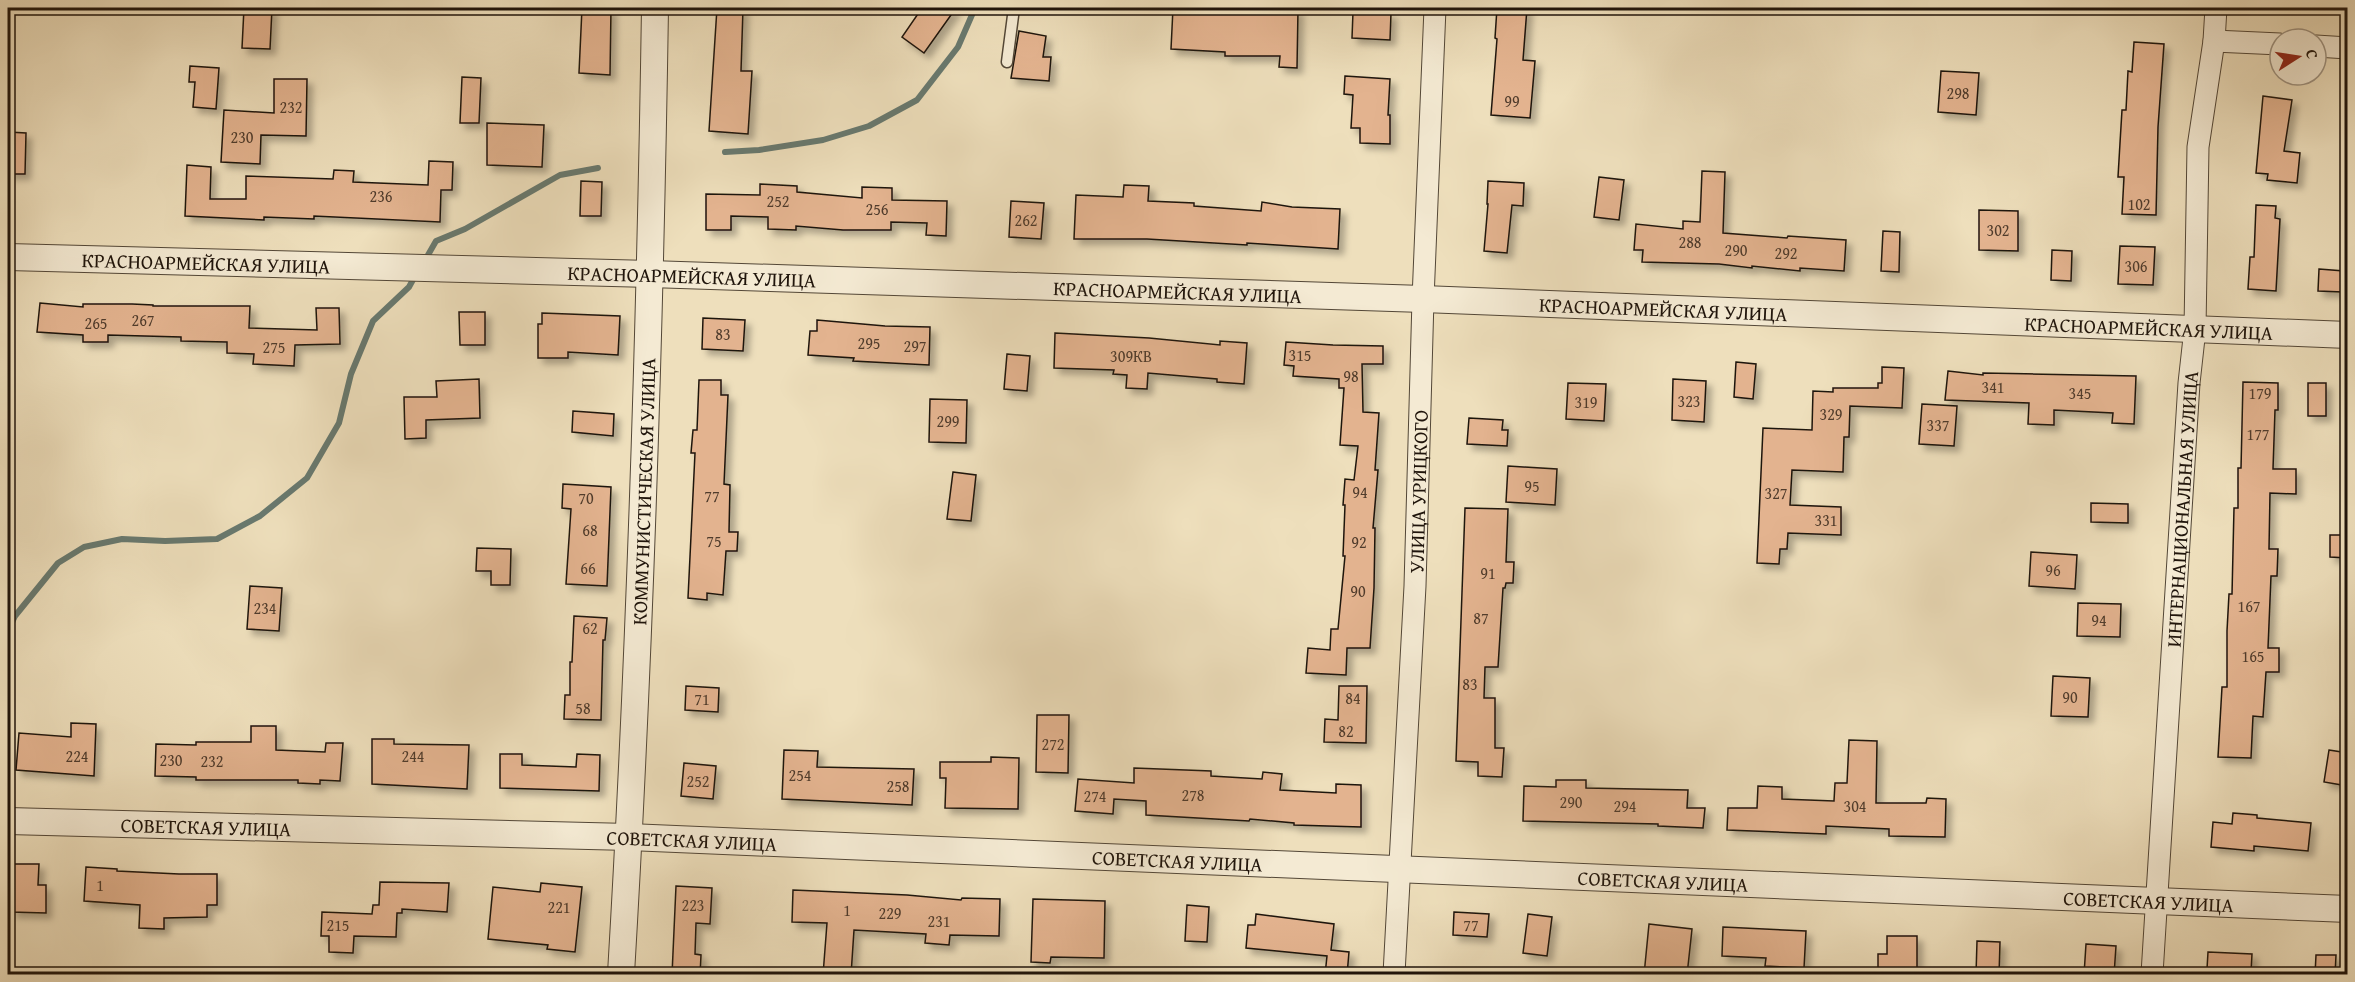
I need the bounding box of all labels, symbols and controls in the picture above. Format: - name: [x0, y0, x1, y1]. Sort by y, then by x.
- north arrow: [2268, 27, 2328, 87]
- text: С: [2300, 47, 2325, 61]
- house number: 298: [1946, 81, 1970, 105]
- house number: 99: [1504, 89, 1520, 113]
- house number: 232: [279, 95, 303, 119]
- house number: 230: [230, 125, 254, 149]
- house number: 236: [369, 184, 393, 208]
- house number: 252: [766, 189, 790, 213]
- house number: 102: [2127, 192, 2151, 216]
- house number: 256: [865, 197, 889, 221]
- house number: 262: [1014, 208, 1038, 232]
- house number: 302: [1986, 218, 2010, 242]
- house number: 288: [1678, 230, 1702, 254]
- house number: 290: [1724, 238, 1748, 262]
- house number: 292: [1774, 241, 1798, 265]
- street label: КРАСНОАРМЕЙСКАЯ УЛИЦА: [81, 244, 331, 280]
- house number: 306: [2124, 254, 2148, 278]
- street label: КРАСНОАРМЕЙСКАЯ УЛИЦА: [567, 257, 816, 294]
- street label: КРАСНОАРМЕЙСКАЯ УЛИЦА: [1053, 273, 1302, 310]
- street label: КРАСНОАРМЕЙСКАЯ УЛИЦА: [1538, 289, 1788, 328]
- house number: 267: [131, 308, 155, 332]
- street label: КРАСНОАРМЕЙСКАЯ УЛИЦА: [2024, 308, 2274, 347]
- house number: 265: [84, 311, 108, 335]
- house number: 83: [715, 322, 731, 346]
- house number: 295: [857, 331, 881, 355]
- house number: 297: [903, 334, 927, 358]
- house number: 275: [262, 335, 286, 359]
- house number: 315: [1288, 343, 1312, 367]
- house number: 309КВ: [1110, 344, 1152, 368]
- street label: КОММУНИСТИЧЕСКАЯ УЛИЦА: [624, 357, 662, 626]
- house number: 98: [1343, 364, 1359, 388]
- street label: ИНТЕРНАЦИОНАЛЬНАЯ УЛИЦА: [2158, 369, 2205, 648]
- house number: 341: [1981, 375, 2005, 399]
- house number: 345: [2068, 381, 2092, 405]
- house number: 179: [2248, 381, 2272, 405]
- house number: 323: [1677, 389, 1701, 413]
- house number: 319: [1574, 390, 1598, 414]
- house number: 329: [1819, 402, 1843, 426]
- house number: 299: [936, 409, 960, 433]
- street label: УЛИЦА УРИЦКОГО: [1401, 410, 1434, 574]
- house number: 337: [1926, 413, 1950, 437]
- house number: 177: [2246, 422, 2270, 446]
- house number: 95: [1524, 474, 1540, 498]
- house number: 94: [1352, 480, 1368, 504]
- house number: 327: [1764, 481, 1788, 505]
- house number: 77: [704, 484, 720, 508]
- house number: 70: [578, 486, 594, 510]
- house number: 331: [1814, 508, 1838, 532]
- house number: 68: [582, 518, 598, 542]
- house number: 75: [706, 529, 722, 553]
- house number: 92: [1351, 530, 1367, 554]
- house number: 66: [580, 556, 596, 580]
- house number: 96: [2045, 558, 2061, 582]
- house number: 91: [1480, 561, 1496, 585]
- house number: 90: [1350, 579, 1366, 603]
- house number: 167: [2237, 594, 2261, 618]
- house number: 234: [253, 596, 277, 620]
- house number: 87: [1473, 606, 1489, 630]
- house number: 94: [2091, 608, 2107, 632]
- house number: 62: [582, 616, 598, 640]
- house number: 165: [2241, 644, 2265, 668]
- house number: 83: [1462, 672, 1478, 696]
- house number: 90: [2062, 685, 2078, 709]
- house number: 84: [1345, 686, 1361, 710]
- house number: 71: [694, 687, 710, 711]
- house number: 58: [575, 696, 591, 720]
- house number: 82: [1338, 719, 1354, 743]
- house number: 272: [1041, 732, 1065, 756]
- house number: 224: [65, 744, 89, 768]
- house number: 244: [401, 744, 425, 768]
- house number: 230: [159, 748, 183, 772]
- house number: 232: [200, 749, 224, 773]
- house number: 254: [788, 763, 812, 787]
- house number: 252: [686, 769, 710, 793]
- house number: 258: [886, 774, 910, 798]
- house number: 278: [1181, 783, 1205, 807]
- house number: 274: [1083, 784, 1107, 808]
- house number: 290: [1559, 790, 1583, 814]
- house number: 294: [1613, 794, 1637, 818]
- house number: 304: [1843, 794, 1867, 818]
- street label: СОВЕТСКАЯ УЛИЦА: [120, 809, 292, 843]
- street label: СОВЕТСКАЯ УЛИЦА: [606, 822, 778, 858]
- street label: СОВЕТСКАЯ УЛИЦА: [1091, 842, 1263, 878]
- street label: СОВЕТСКАЯ УЛИЦА: [1577, 862, 1749, 898]
- house number: 1: [96, 873, 104, 897]
- street label: СОВЕТСКАЯ УЛИЦА: [2063, 883, 2234, 919]
- house number: 223: [681, 893, 705, 917]
- house number: 221: [547, 895, 571, 919]
- house number: 1: [843, 898, 851, 922]
- house number: 229: [878, 901, 902, 925]
- house number: 231: [927, 909, 951, 933]
- house number: 215: [326, 913, 350, 937]
- house number: 77: [1463, 913, 1479, 937]

